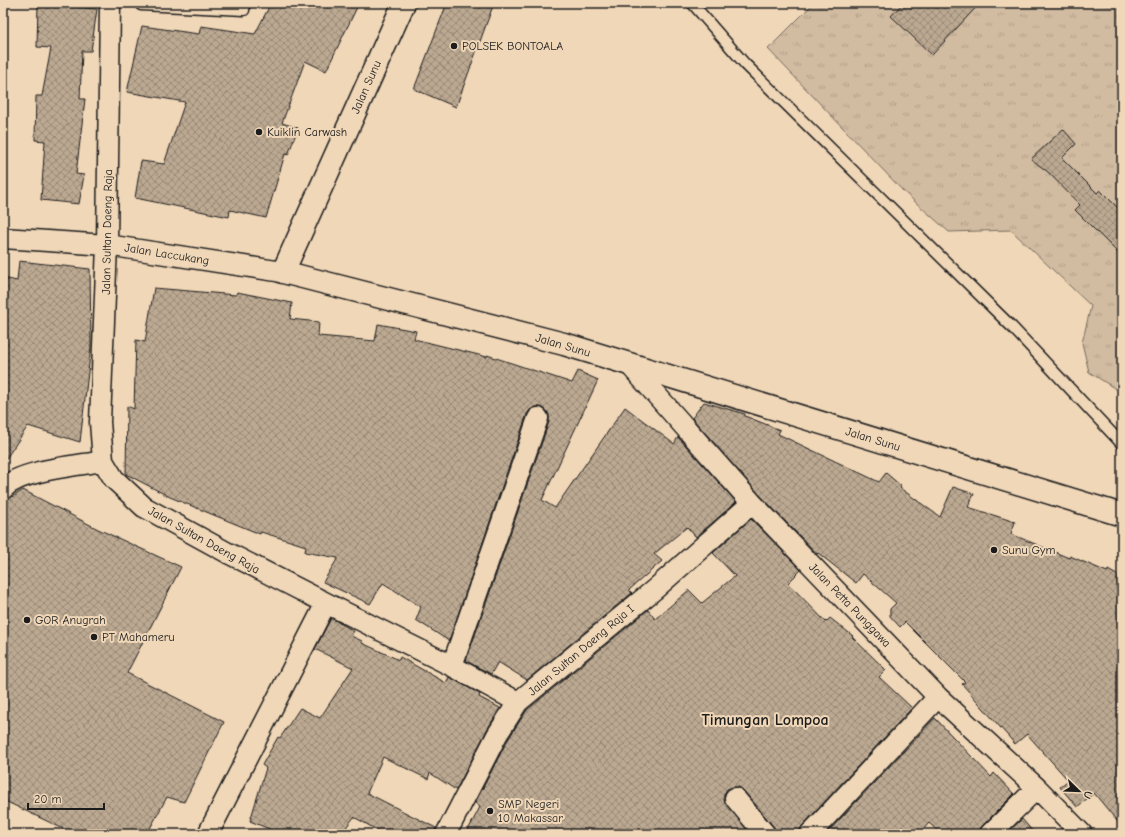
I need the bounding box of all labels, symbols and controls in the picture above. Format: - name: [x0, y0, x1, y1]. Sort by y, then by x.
- place label: POLSEK BONTOALA: [462, 39, 563, 53]
- marker: POLSEK BONTOALA: [449, 41, 459, 51]
- street label: Jalan Sunu: [348, 58, 384, 116]
- place label: Kuiklin Carwash: [267, 125, 347, 139]
- marker: Kuiklin Carwash: [254, 127, 264, 137]
- street label: Jalan Sultan Daeng Raja: [99, 169, 115, 295]
- street label: Jalan Laccukang: [124, 240, 210, 268]
- street label: Jalan Sunu: [534, 330, 592, 360]
- street label: Jalan Sunu: [844, 424, 902, 454]
- street label: Jalan Sultan Daeng Raja: [146, 503, 262, 577]
- place label: Sunu Gym: [1002, 543, 1055, 557]
- marker: Sunu Gym: [989, 545, 999, 555]
- street label: Jalan Petta Punggawa: [806, 560, 894, 650]
- street label: Jalan Sultan Daeng Raja I: [525, 601, 637, 698]
- place label: GOR Anugrah: [35, 613, 106, 627]
- marker: GOR Anugrah: [22, 615, 32, 625]
- place label: PT Mahameru: [102, 630, 175, 644]
- marker: PT Mahameru: [89, 632, 99, 642]
- district label: Timungan Lompoa: [701, 711, 829, 729]
- north arrow: [1059, 771, 1099, 811]
- scale bar: [28, 785, 104, 811]
- text: U: [1080, 789, 1095, 801]
- text: 20 m: [34, 792, 62, 806]
- place label: SMP Negeri 10 Makassar: [498, 797, 563, 825]
- marker: SMP Negeri 10 Makassar: [485, 806, 495, 816]

